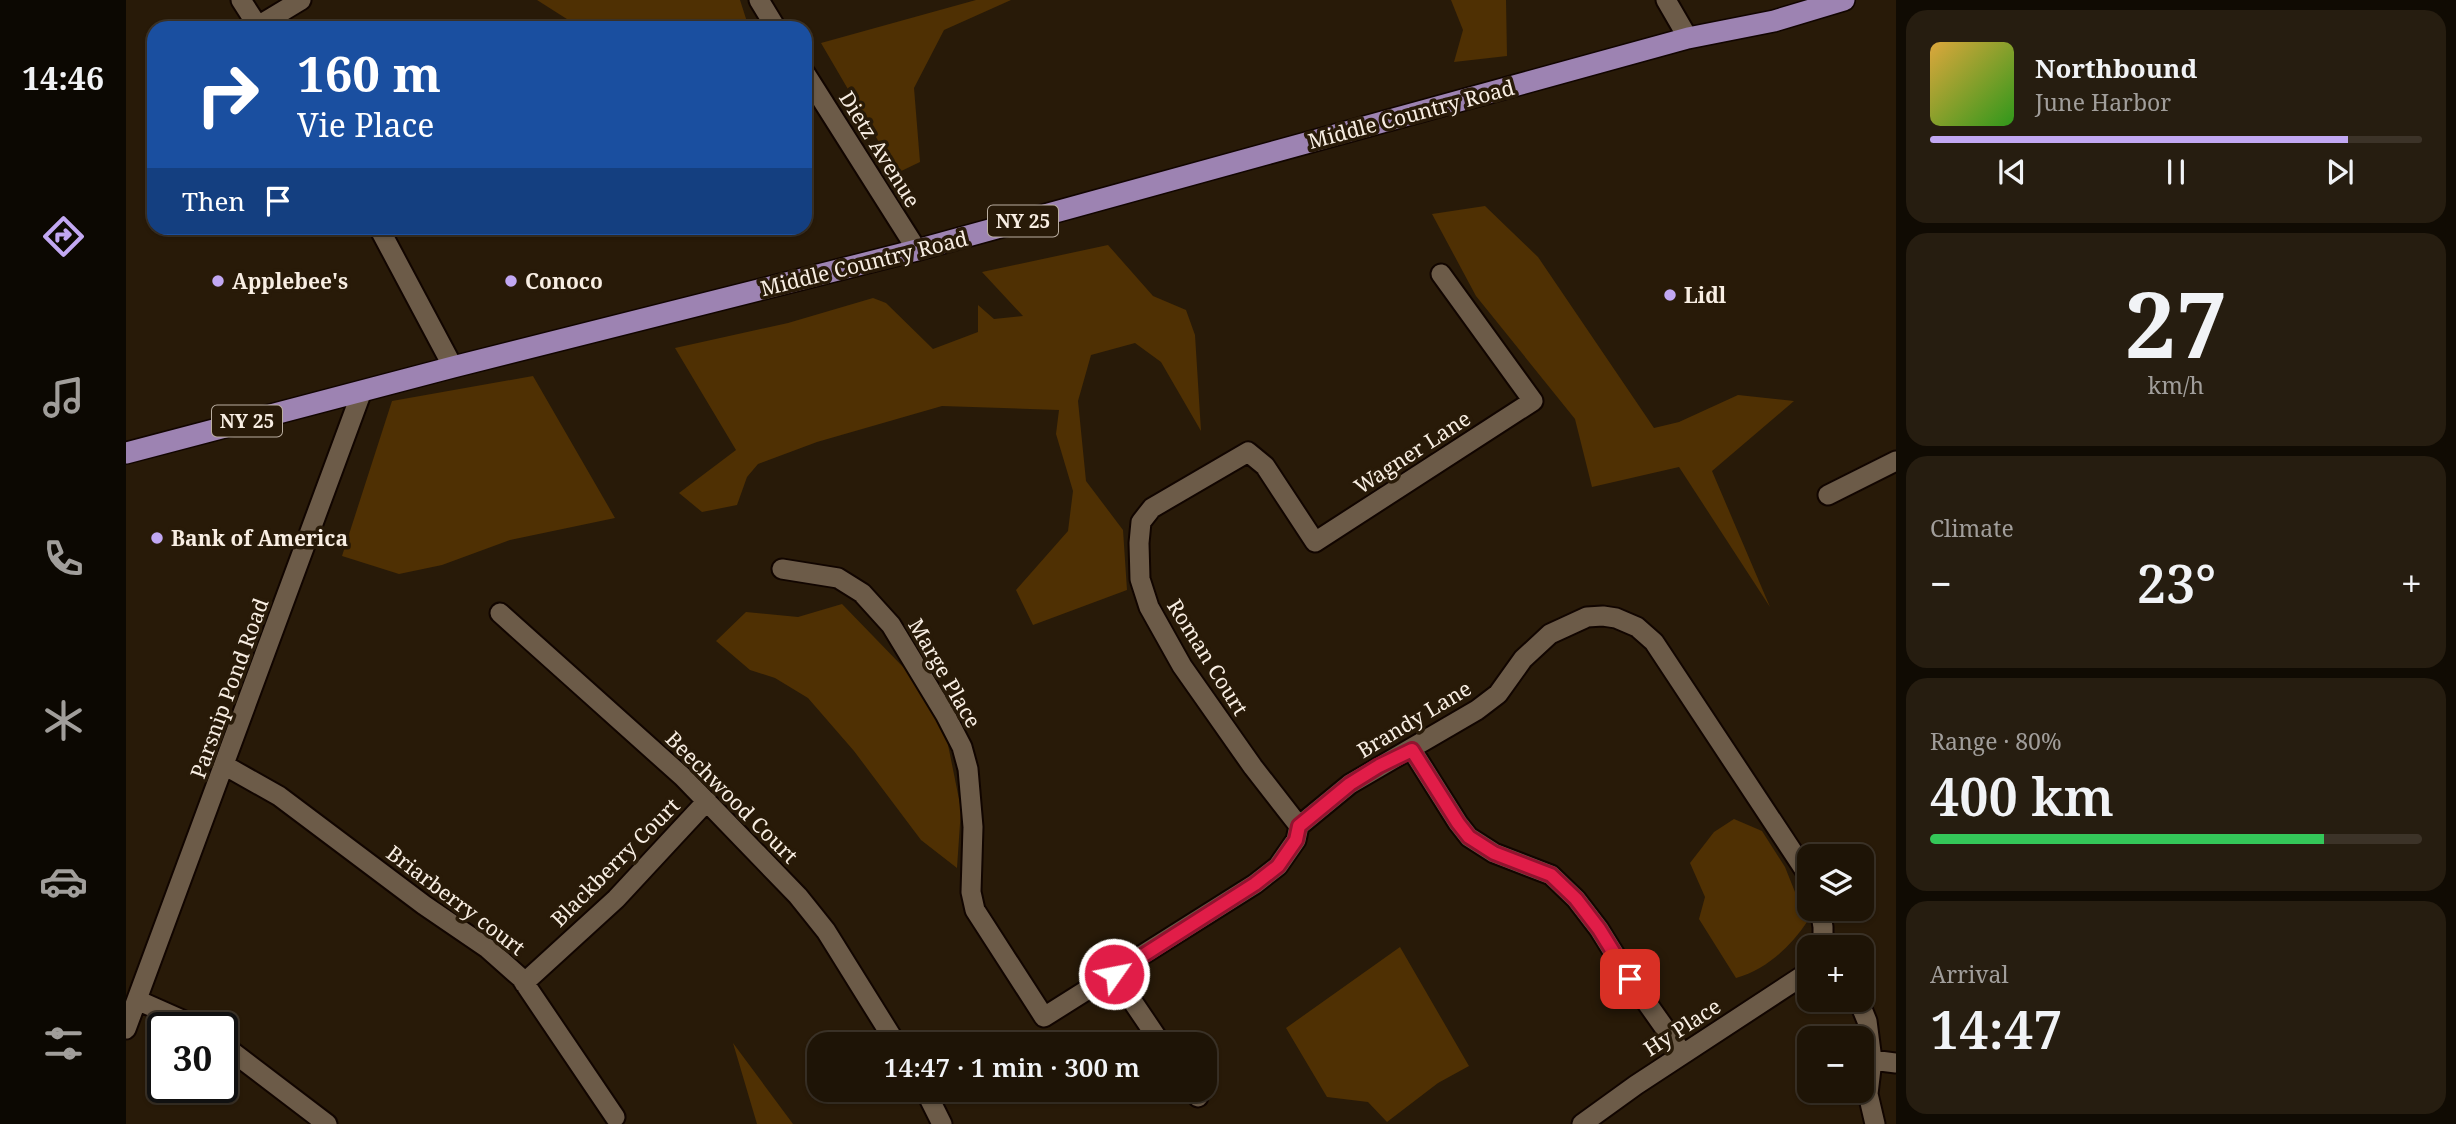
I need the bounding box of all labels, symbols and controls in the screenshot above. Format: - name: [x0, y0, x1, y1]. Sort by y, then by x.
- text: 160 m: [297, 40, 441, 106]
- icon: right: [182, 49, 273, 140]
- text: Northbound: [2035, 50, 2197, 86]
- text: 14:46: [22, 56, 104, 99]
- street label: Middle Country Road: [1305, 73, 1517, 155]
- street label: Dietz Avenue: [833, 86, 927, 212]
- text: June Harbor: [2035, 86, 2171, 118]
- text: Vie Place: [297, 103, 434, 146]
- icon: previous: [1993, 153, 2031, 191]
- icon: pause: [2157, 153, 2195, 191]
- icon: next: [2321, 153, 2359, 191]
- icon: arrive: [259, 182, 297, 220]
- text: Then: [182, 183, 245, 219]
- road number: NY 25: [988, 206, 1058, 236]
- icon: directions: [39, 212, 88, 261]
- street label: Middle Country Road: [758, 224, 971, 302]
- text: 27: [2125, 261, 2227, 385]
- place label: Applebee's: [232, 267, 348, 295]
- place label: Conoco: [525, 267, 603, 295]
- marker: Applebee's: [210, 273, 226, 289]
- marker: Conoco: [503, 273, 519, 289]
- place label: Lidl: [1684, 281, 1727, 309]
- marker: Lidl: [1662, 287, 1678, 303]
- text: km/h: [2148, 369, 2204, 401]
- icon: music: [39, 373, 88, 422]
- street label: Wagner Lane: [1348, 404, 1476, 500]
- road number: NY 25: [212, 406, 282, 436]
- text: Climate: [1930, 512, 2014, 544]
- place label: Bank of America: [171, 524, 348, 552]
- marker: Bank of America: [149, 530, 165, 546]
- icon: phone: [39, 534, 88, 583]
- text: 23°: [2137, 547, 2216, 618]
- text: −: [1930, 557, 1952, 609]
- text: +: [2401, 557, 2422, 609]
- street label: Parsnip Pond Road: [183, 594, 275, 782]
- street label: Roman Court: [1161, 594, 1255, 720]
- street label: Marge Place: [902, 613, 988, 733]
- street label: Brandy Lane: [1352, 674, 1476, 764]
- icon: climate: [39, 696, 88, 745]
- street label: Beechwood Court: [660, 725, 804, 869]
- text: Range · 80%: [1930, 725, 2062, 757]
- text: 400 km: [1930, 760, 2114, 831]
- street label: Blackberry Court: [544, 791, 686, 933]
- street label: Briarberry court: [381, 839, 531, 961]
- map controls: [1797, 844, 1874, 1103]
- button: layers: [1797, 844, 1874, 921]
- icon: car: [39, 857, 88, 906]
- button: +: [1797, 935, 1874, 1012]
- position arrow: [1077, 937, 1151, 1011]
- pin: [1600, 949, 1660, 1009]
- text: Arrival: [1930, 958, 2009, 990]
- icon: arrive: [1611, 960, 1649, 998]
- street label: Hy Place: [1638, 992, 1726, 1062]
- text: 14:47: [1930, 993, 2063, 1064]
- speed limit sign: 30: [147, 1012, 238, 1103]
- icon: filters: [39, 1019, 88, 1068]
- button: −: [1797, 1026, 1874, 1103]
- text: 14:47 · 1 min · 300 m: [884, 1049, 1140, 1085]

